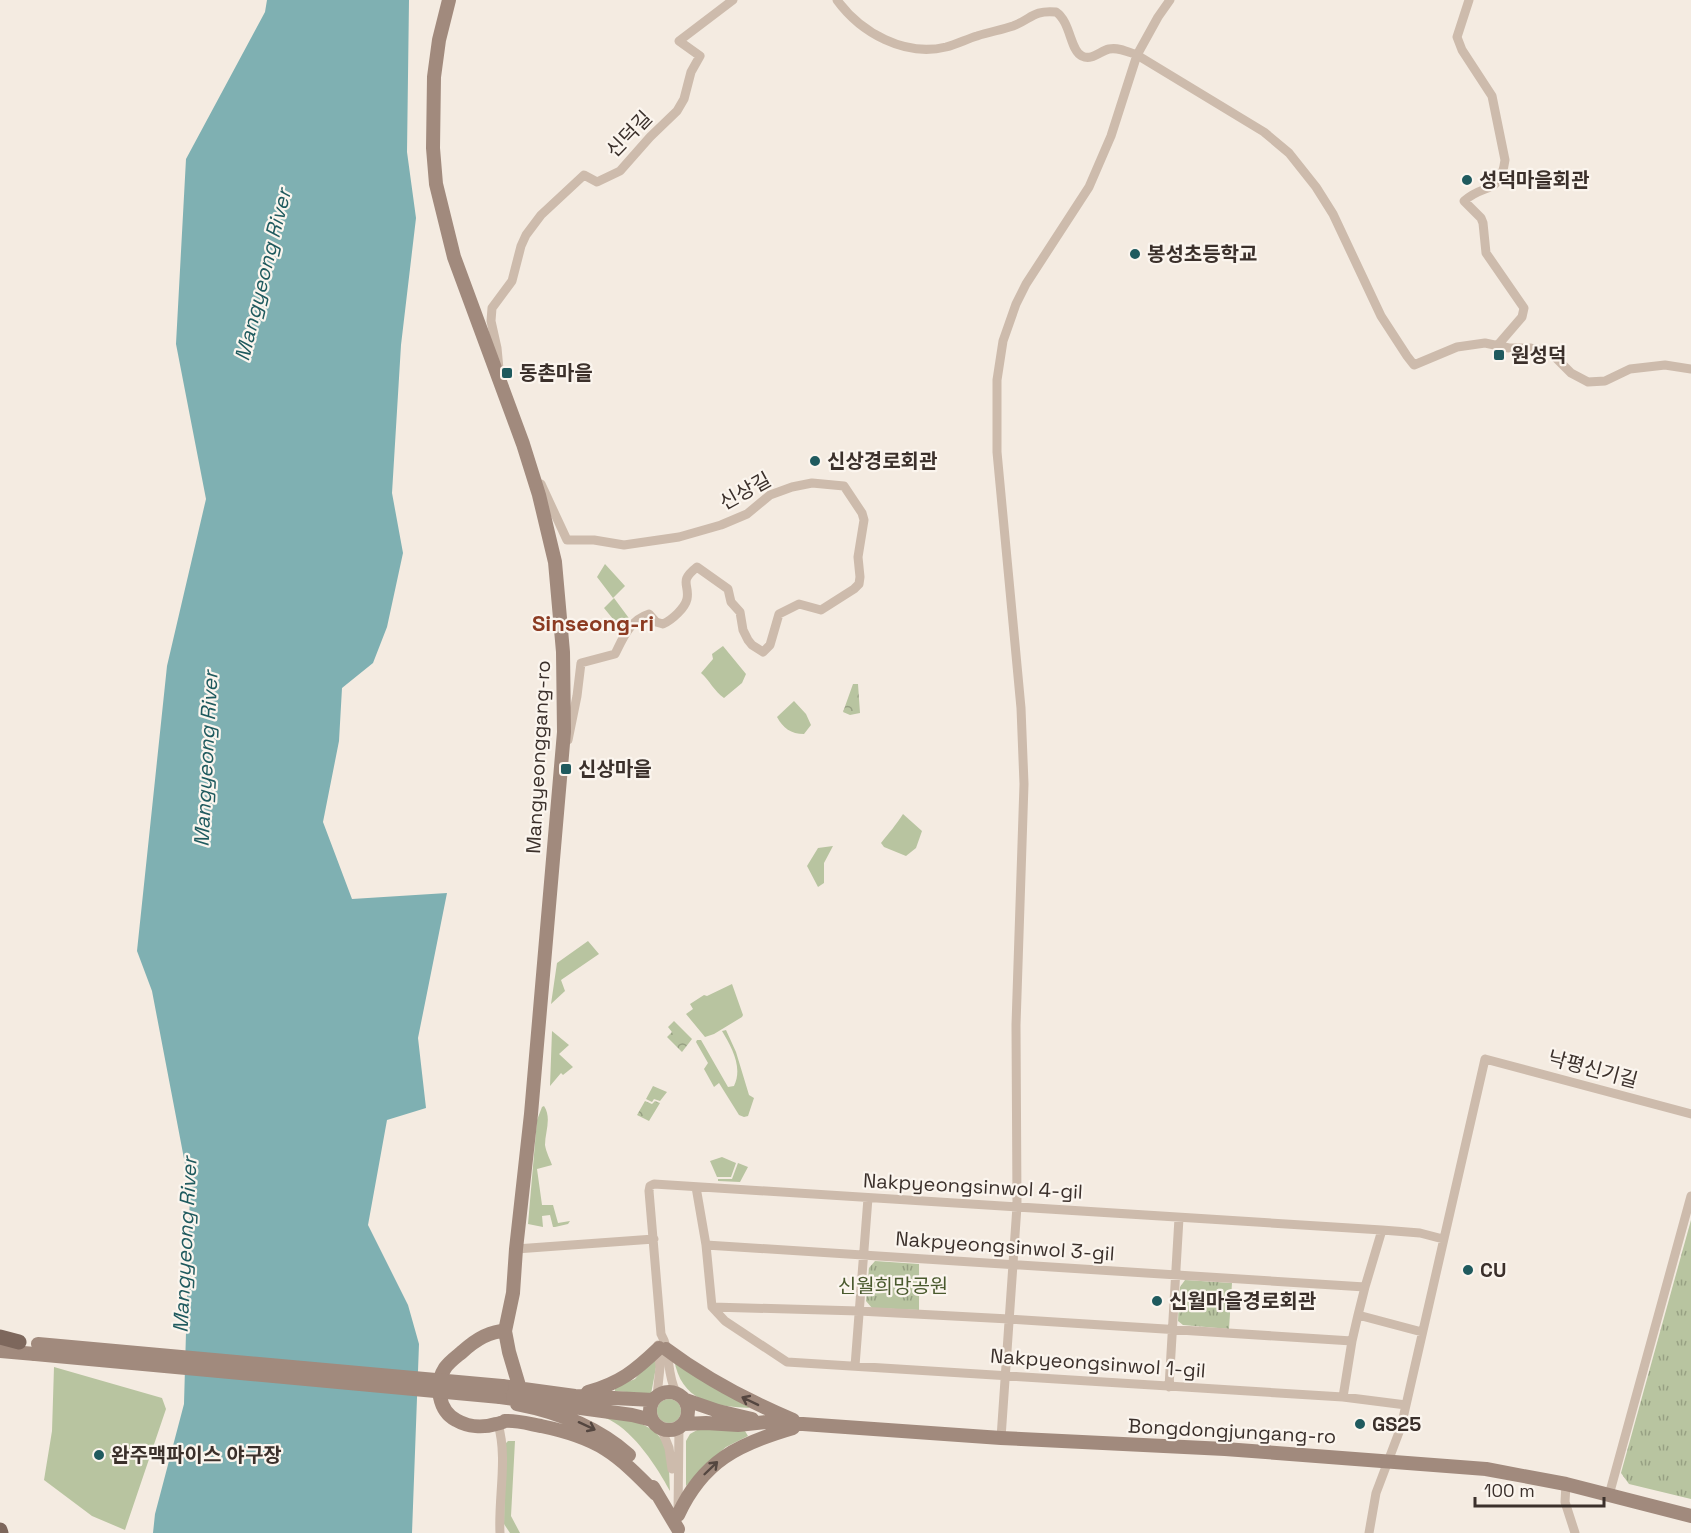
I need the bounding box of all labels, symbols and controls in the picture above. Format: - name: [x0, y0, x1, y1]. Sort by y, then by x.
- street label: 신덕길: [600, 105, 658, 163]
- place label: 성덕마을회관: [1479, 167, 1590, 193]
- marker: 성덕마을회관: [1460, 173, 1474, 187]
- water label: Mangyeong River: [228, 184, 297, 364]
- place label: 봉성초등학교: [1147, 241, 1257, 267]
- marker: 봉성초등학교: [1128, 247, 1142, 261]
- place label: 원성덕: [1511, 342, 1566, 368]
- marker: 원성덕: [1492, 348, 1506, 362]
- place label: 동촌마을: [519, 360, 593, 386]
- marker: 동촌마을: [500, 366, 514, 380]
- place label: 신상경로회관: [827, 448, 938, 474]
- marker: 신상경로회관: [808, 454, 822, 468]
- street label: 신상길: [715, 466, 775, 516]
- district label: Sinseong-ri: [532, 609, 654, 637]
- street label: Mangyeonggang-ro: [520, 660, 556, 854]
- water label: Mangyeong River: [187, 668, 224, 848]
- place label: 신상마을: [578, 756, 652, 782]
- marker: 신상마을: [559, 762, 573, 776]
- street label: 낙평신기길: [1545, 1045, 1641, 1093]
- water label: Mangyeong River: [166, 1154, 203, 1334]
- street label: Nakpyeongsinwol 4-gil: [862, 1167, 1084, 1205]
- street label: Nakpyeongsinwol 3-gil: [895, 1225, 1115, 1267]
- place label: CU: [1480, 1257, 1506, 1283]
- marker: CU: [1461, 1263, 1475, 1277]
- park label: 신월희망공원: [838, 1273, 948, 1299]
- place label: 신월마을경로회관: [1169, 1288, 1317, 1314]
- marker: 신월마을경로회관: [1150, 1294, 1164, 1308]
- street label: Nakpyeongsinwol 1-gil: [989, 1343, 1207, 1383]
- one-way arrow: [741, 1395, 759, 1406]
- place label: GS25: [1372, 1411, 1421, 1437]
- street label: Bongdongjungang-ro: [1127, 1413, 1337, 1449]
- marker: GS25: [1353, 1417, 1367, 1431]
- one-way arrow: [578, 1420, 596, 1432]
- place label: 완주맥파이스 야구장: [111, 1442, 282, 1468]
- marker: 완주맥파이스 야구장: [92, 1448, 106, 1462]
- one-way arrow: [704, 1461, 719, 1475]
- scale bar: [1475, 1470, 1604, 1508]
- text: 100 m: [1484, 1479, 1535, 1502]

